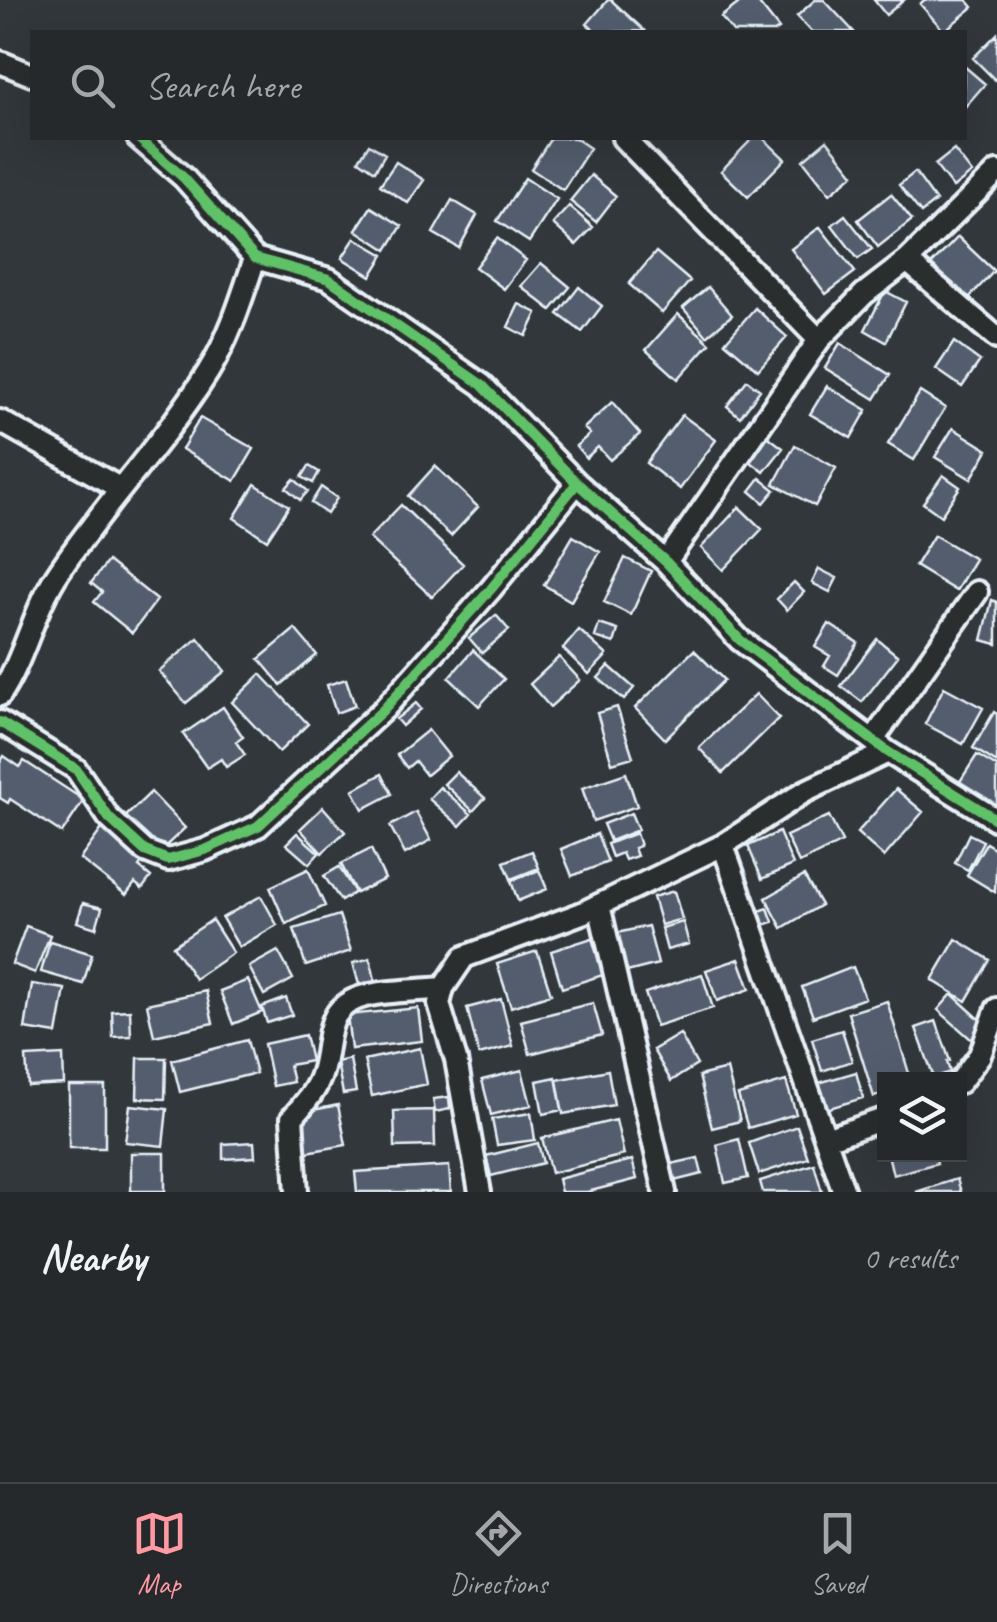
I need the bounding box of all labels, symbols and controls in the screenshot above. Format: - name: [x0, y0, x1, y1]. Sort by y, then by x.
- search box: [30, 30, 967, 140]
- icon: search: [65, 58, 120, 113]
- text: Search here: [145, 62, 300, 109]
- map controls: [877, 1072, 967, 1162]
- button: layers: [877, 1072, 967, 1162]
- text: Nearby: [40, 1231, 146, 1284]
- text: 0 results: [863, 1237, 957, 1278]
- tab: Map: [132, 1506, 187, 1601]
- tab: Directions: [450, 1506, 547, 1601]
- tab: Saved: [810, 1506, 865, 1601]

